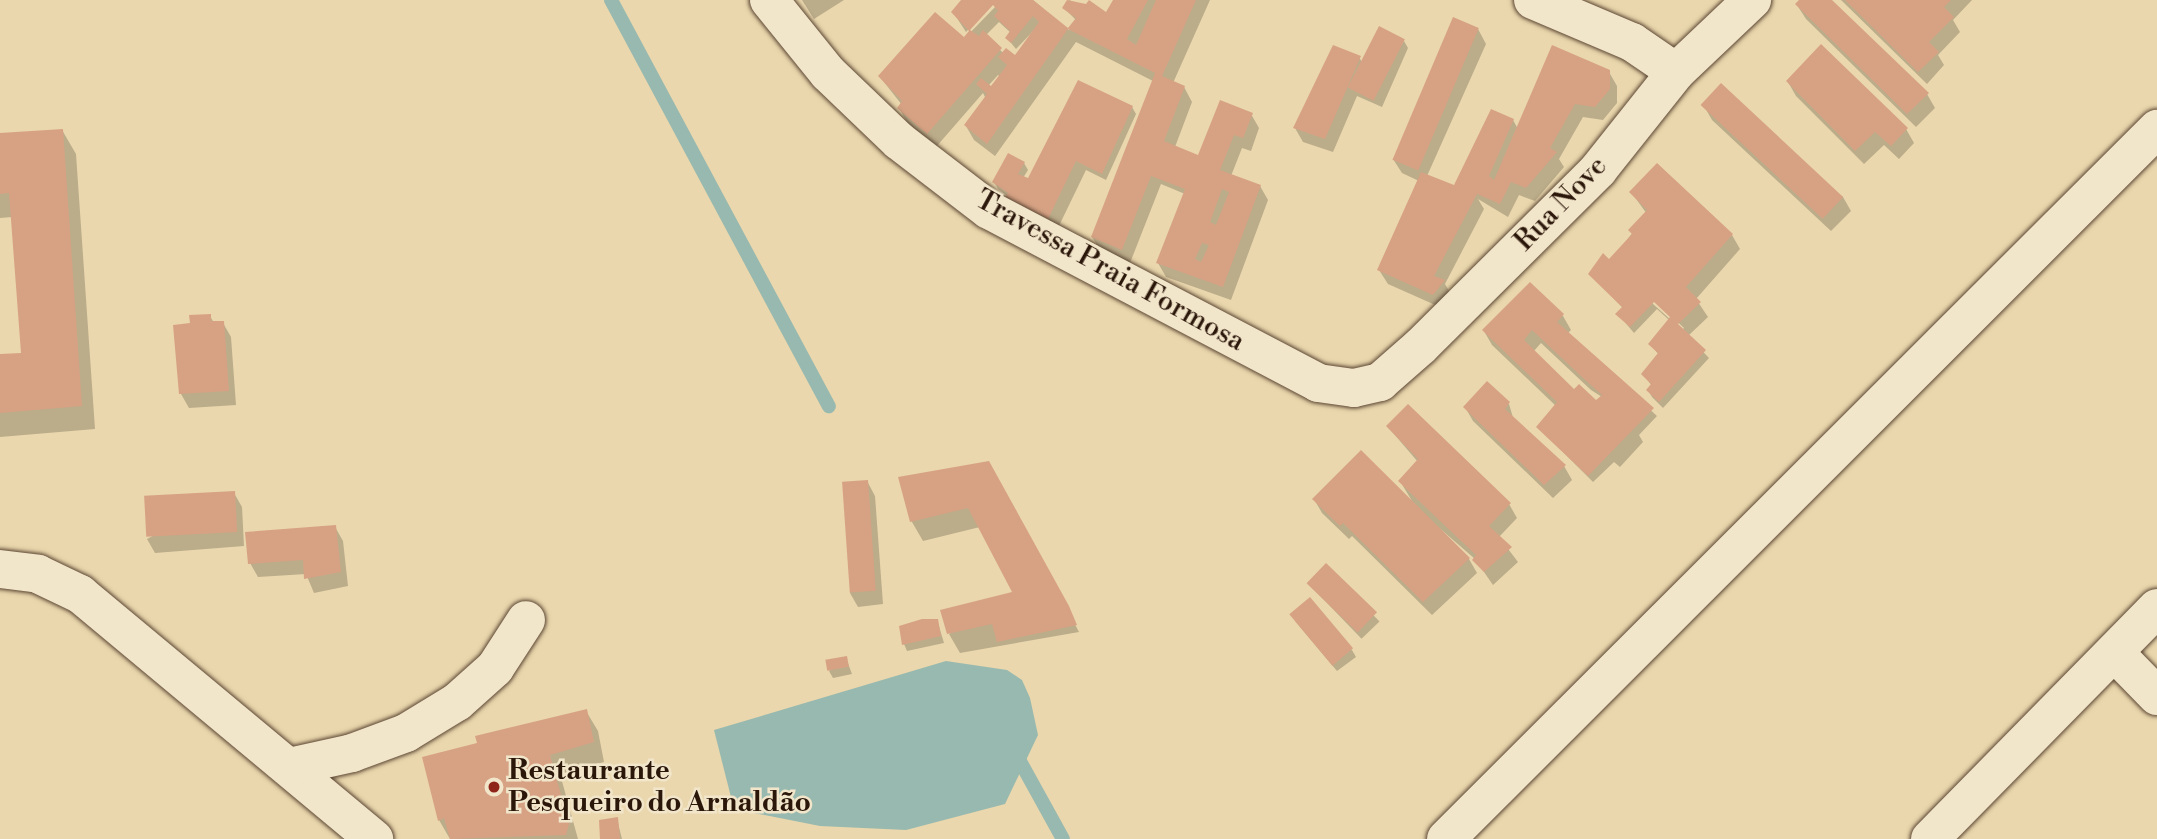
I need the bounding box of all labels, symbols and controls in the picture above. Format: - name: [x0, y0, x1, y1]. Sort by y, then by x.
- street label: Rua Nove: [1508, 150, 1614, 258]
- street label: Travessa Praia Formosa: [970, 183, 1250, 359]
- place label: Restaurante Pesqueiro do Arnaldão: [508, 754, 811, 820]
- marker: Restaurante Pesqueiro do Arnaldão: [486, 779, 502, 795]

